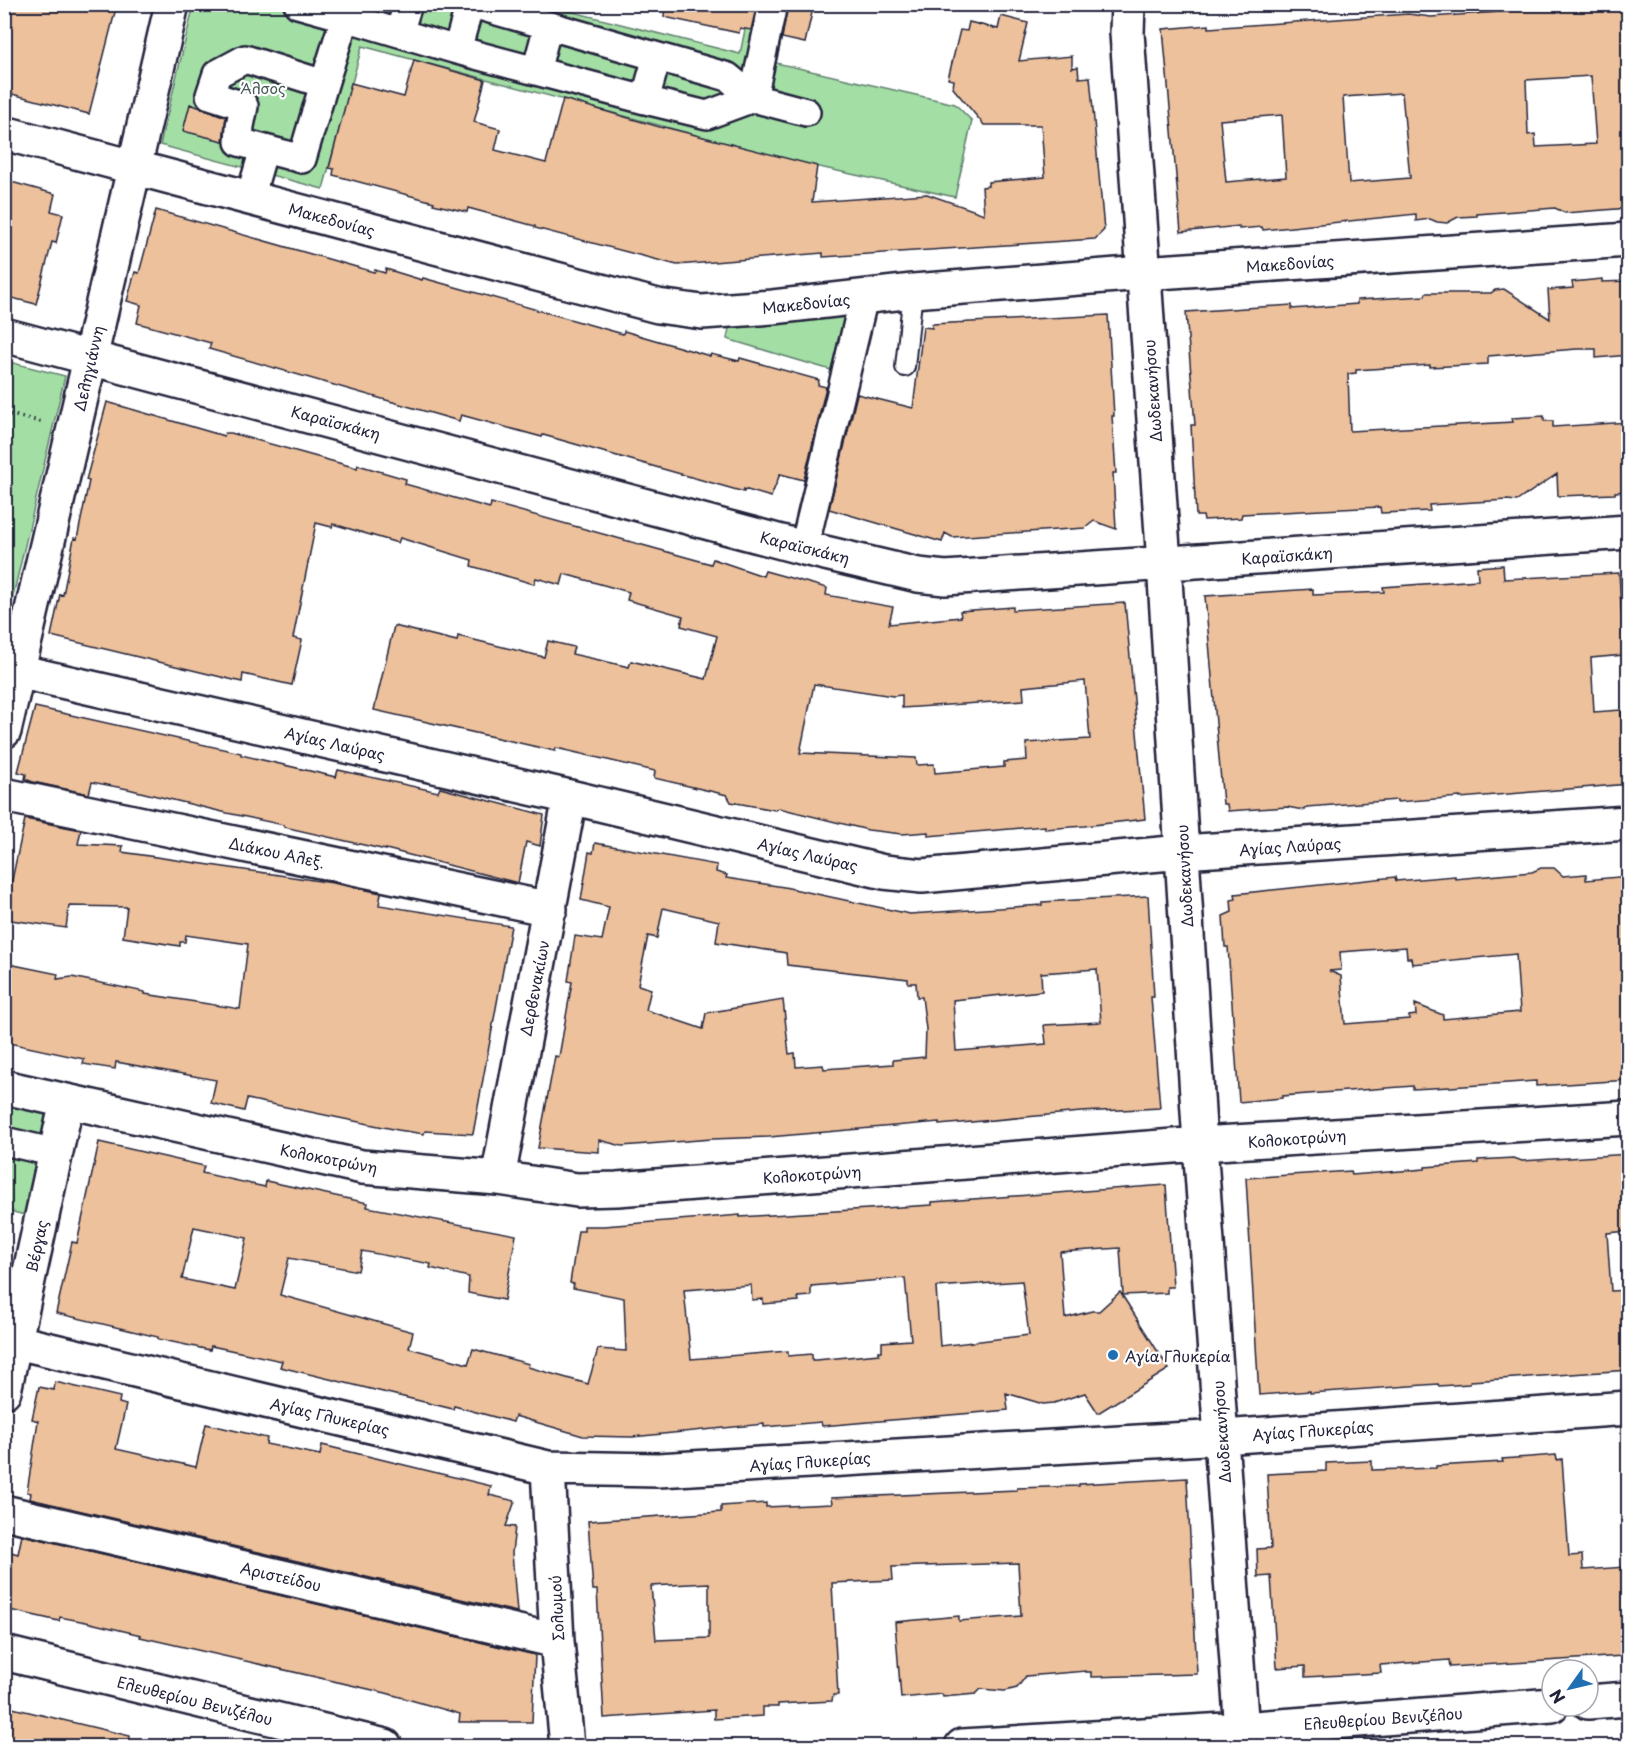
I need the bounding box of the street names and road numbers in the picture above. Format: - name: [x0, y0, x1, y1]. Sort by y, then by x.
- street label: Μακεδονίας: [286, 196, 378, 242]
- street label: Μακεδονίας: [1245, 248, 1335, 278]
- street label: Μακεδονίας: [761, 287, 851, 319]
- street label: Δεληγιάννη: [67, 323, 109, 413]
- street label: Δωδεκανήσου: [1137, 339, 1167, 443]
- street label: Καραϊσκάκη: [289, 399, 383, 445]
- street label: Καραϊσκάκη: [758, 525, 852, 569]
- street label: Καραϊσκάκη: [1240, 540, 1334, 570]
- street label: Αγίας Λαύρας: [283, 720, 388, 766]
- street label: Δωδεκανήσου: [1170, 824, 1198, 928]
- street label: Διάκου Αλεξ.: [227, 831, 327, 873]
- street label: Αγίας Λαύρας: [756, 831, 861, 877]
- street label: Αγίας Λαύρας: [1238, 831, 1342, 861]
- street label: Δερβενακίων: [513, 938, 555, 1038]
- street label: Κολοκοτρώνη: [1247, 1123, 1347, 1153]
- street label: Κολοκοτρώνη: [278, 1137, 380, 1179]
- street label: Κολοκοτρώνη: [762, 1159, 862, 1189]
- street label: Βέργας: [19, 1217, 53, 1274]
- street label: Δωδεκανήσου: [1206, 1380, 1236, 1484]
- street label: Αγίας Γλυκερίας: [268, 1391, 392, 1441]
- street label: Αγίας Γλυκερίας: [1252, 1414, 1375, 1446]
- street label: Αγίας Γλυκερίας: [749, 1445, 872, 1477]
- street label: Αριστείδου: [238, 1556, 324, 1596]
- street label: Σολωμού: [543, 1575, 569, 1641]
- street label: Ελευθερίου Βενιζέλου: [115, 1670, 275, 1730]
- street label: Ελευθερίου Βενιζέλου: [1303, 1701, 1463, 1735]

